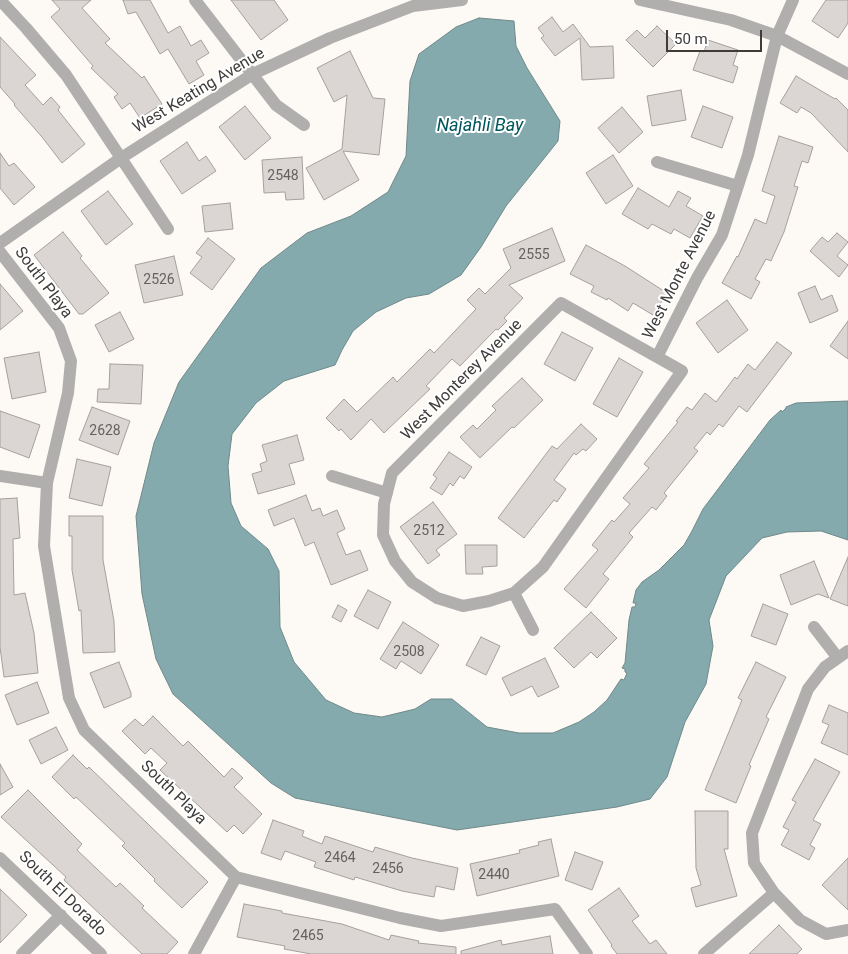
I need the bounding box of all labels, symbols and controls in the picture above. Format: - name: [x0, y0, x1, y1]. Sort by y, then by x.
- scale bar: [668, 20, 764, 52]
- text: 50 m: [674, 30, 708, 48]
- street label: West Keating Avenue: [130, 44, 268, 138]
- water label: Najahli Bay: [437, 115, 523, 137]
- house number: 2548: [267, 168, 299, 184]
- street label: West Monte Avenue: [639, 207, 721, 343]
- street label: South Playa: [10, 244, 76, 322]
- house number: 2555: [518, 247, 550, 263]
- house number: 2526: [143, 272, 175, 288]
- street label: West Monterey Avenue: [398, 316, 526, 444]
- house number: 2628: [89, 423, 121, 439]
- house number: 2512: [413, 523, 445, 539]
- house number: 2508: [393, 644, 425, 660]
- street label: South Playa: [136, 757, 210, 829]
- street label: South El Dorado: [14, 847, 110, 941]
- house number: 2464: [324, 850, 356, 866]
- house number: 2456: [372, 861, 404, 877]
- house number: 2440: [478, 867, 510, 883]
- house number: 2465: [292, 928, 324, 944]

